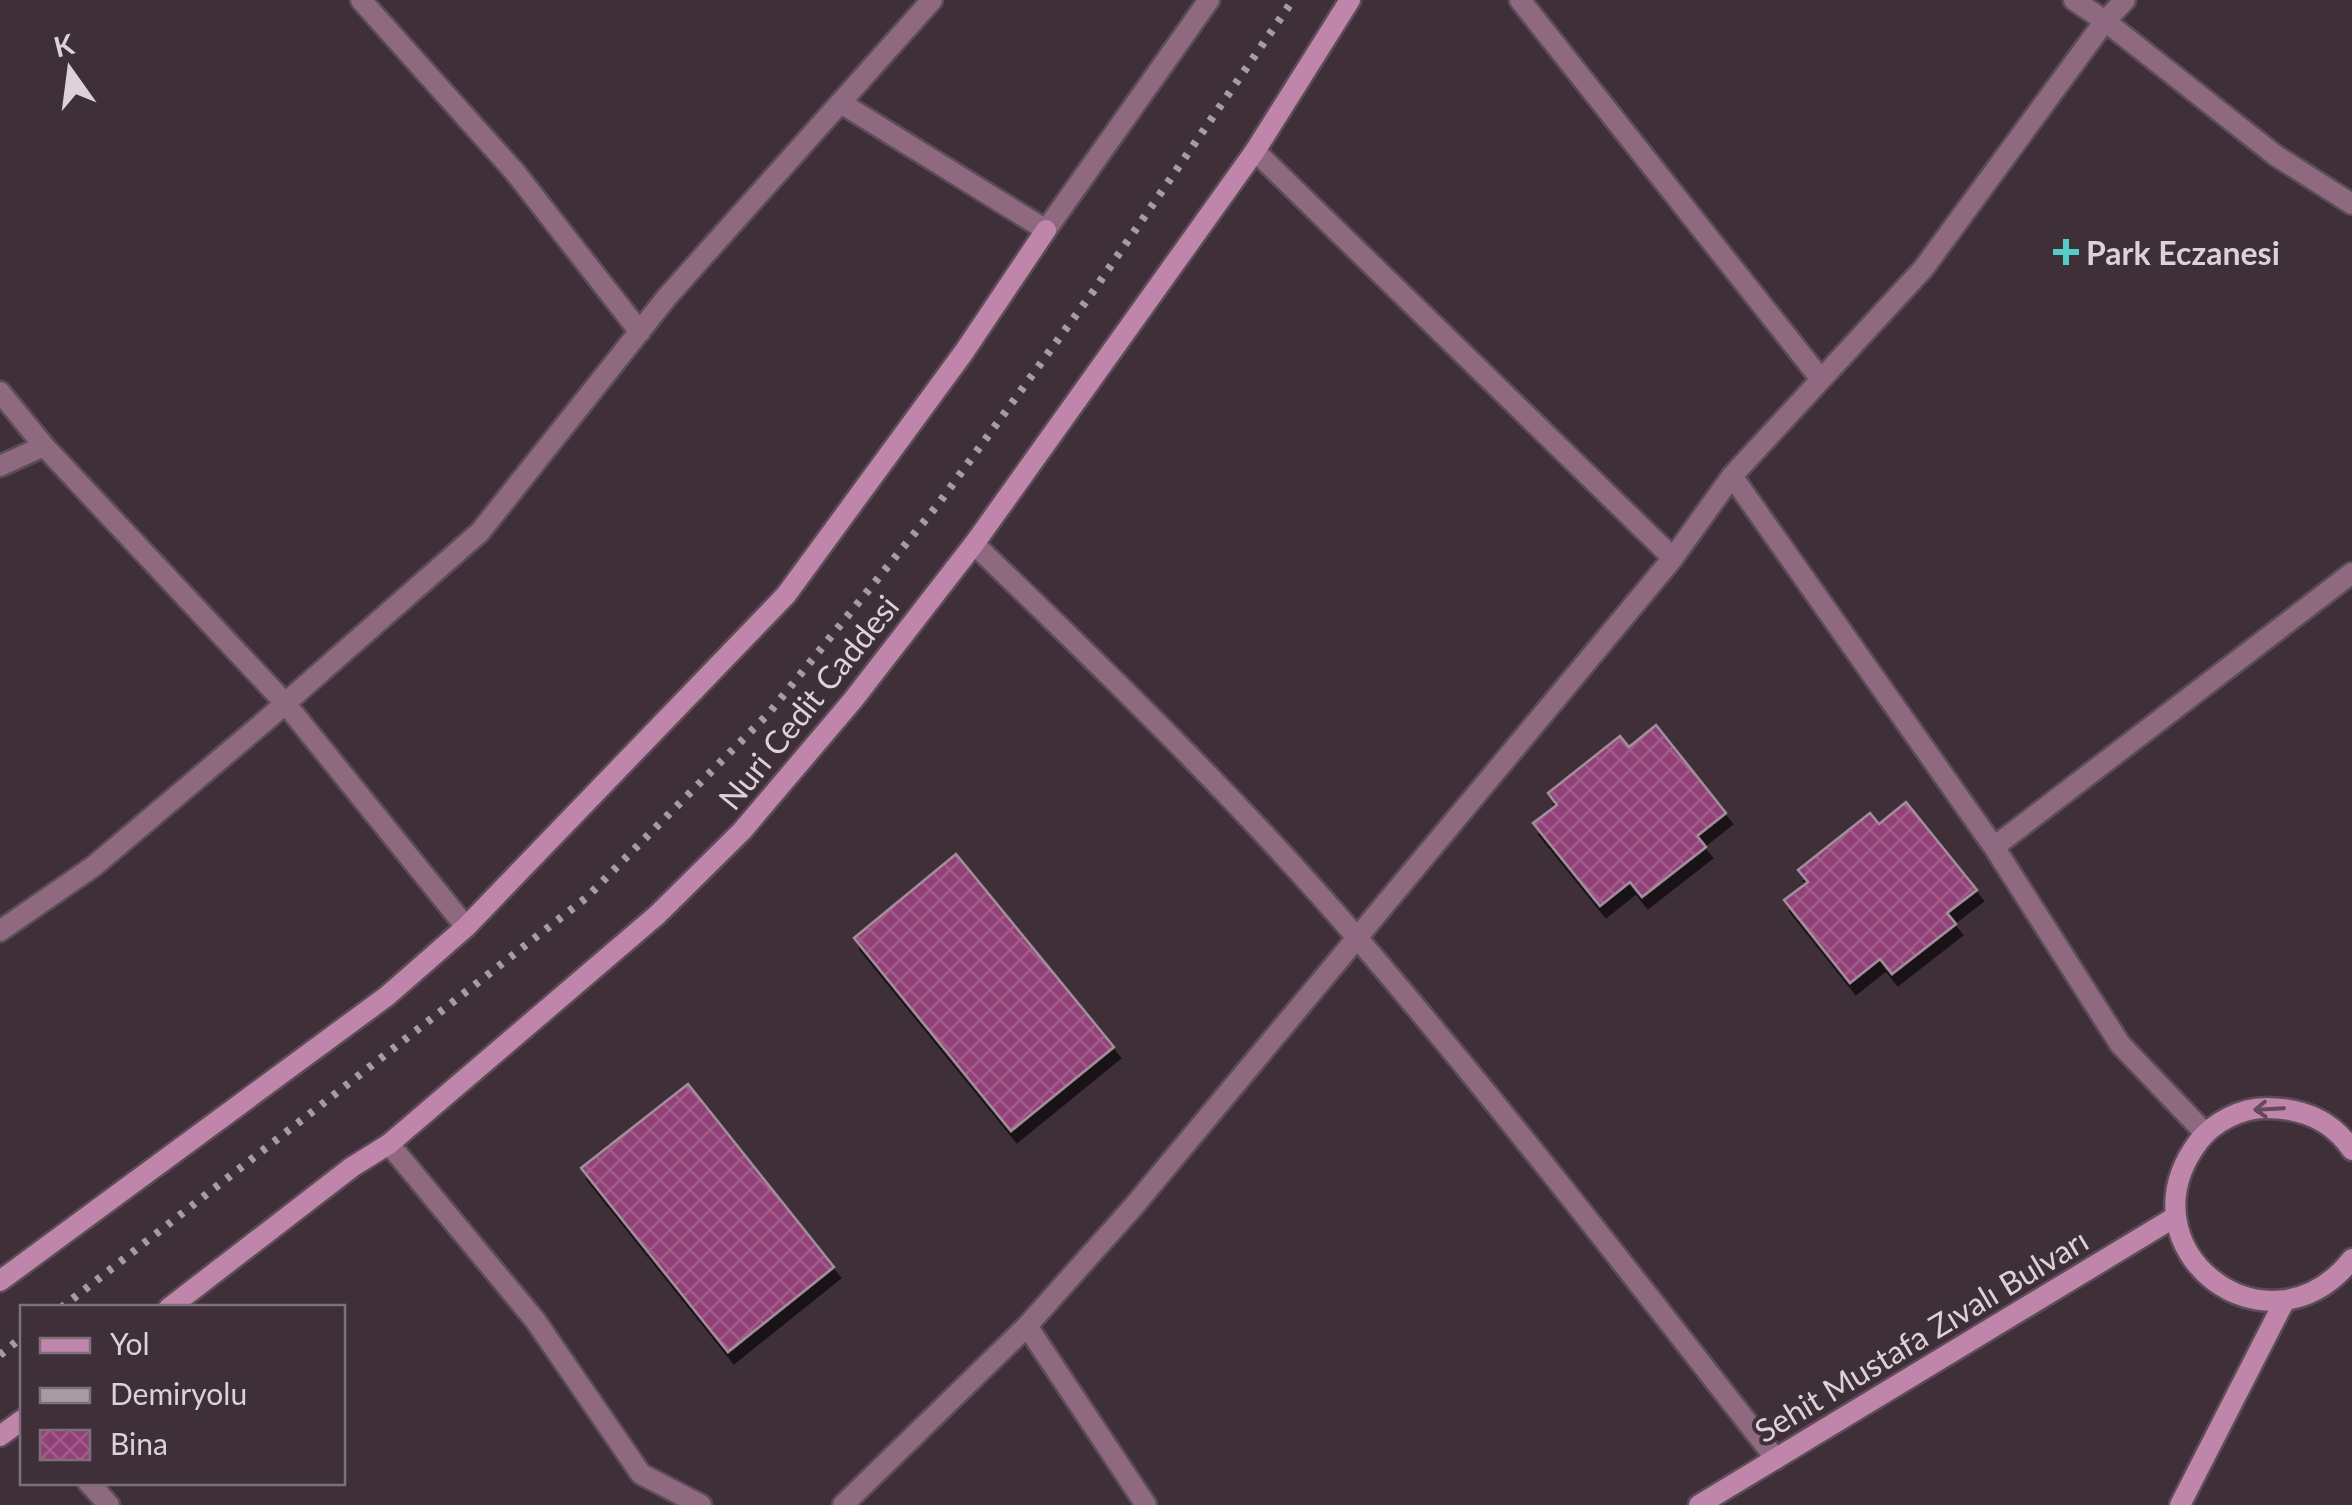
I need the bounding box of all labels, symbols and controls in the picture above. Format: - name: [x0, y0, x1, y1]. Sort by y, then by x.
- north arrow: [20, 20, 120, 120]
- text: K: [50, 26, 78, 64]
- place label: Park Eczanesi: [2086, 233, 2280, 272]
- marker: Park Eczanesi: [2055, 241, 2077, 263]
- street label: Nuri Cedit Caddesi: [710, 587, 906, 817]
- one-way arrow: [2254, 1100, 2286, 1119]
- street label: Sehit Mustafa Zıvalı Bulvarı: [1747, 1220, 2095, 1450]
- legend: [20, 1305, 345, 1485]
- text: Yol: [110, 1325, 150, 1361]
- text: Demiryolu: [110, 1375, 247, 1411]
- text: Bina: [110, 1425, 168, 1461]

